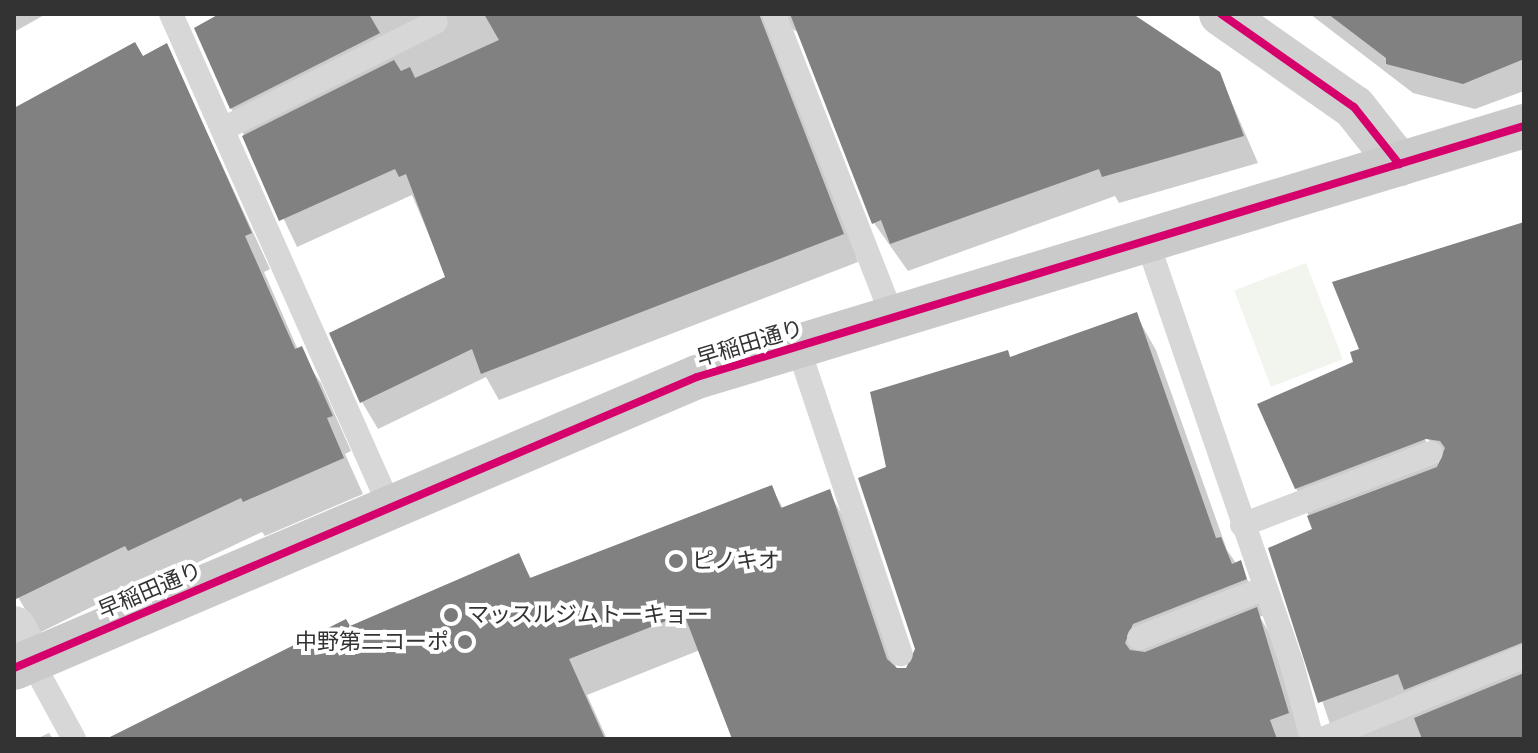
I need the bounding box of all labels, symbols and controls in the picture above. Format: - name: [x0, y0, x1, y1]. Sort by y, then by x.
- street label: 早稲田通り: [694, 314, 806, 372]
- place label: ピノキオ: [692, 548, 780, 574]
- marker: ピノキオ: [667, 552, 685, 570]
- street label: 早稲田通り: [94, 556, 206, 624]
- place label: マッスルジムトーキョー: [467, 602, 709, 628]
- marker: マッスルジムトーキョー: [442, 606, 460, 624]
- place label: 中野第二コーポ: [295, 629, 449, 655]
- marker: 中野第二コーポ: [456, 633, 474, 651]

